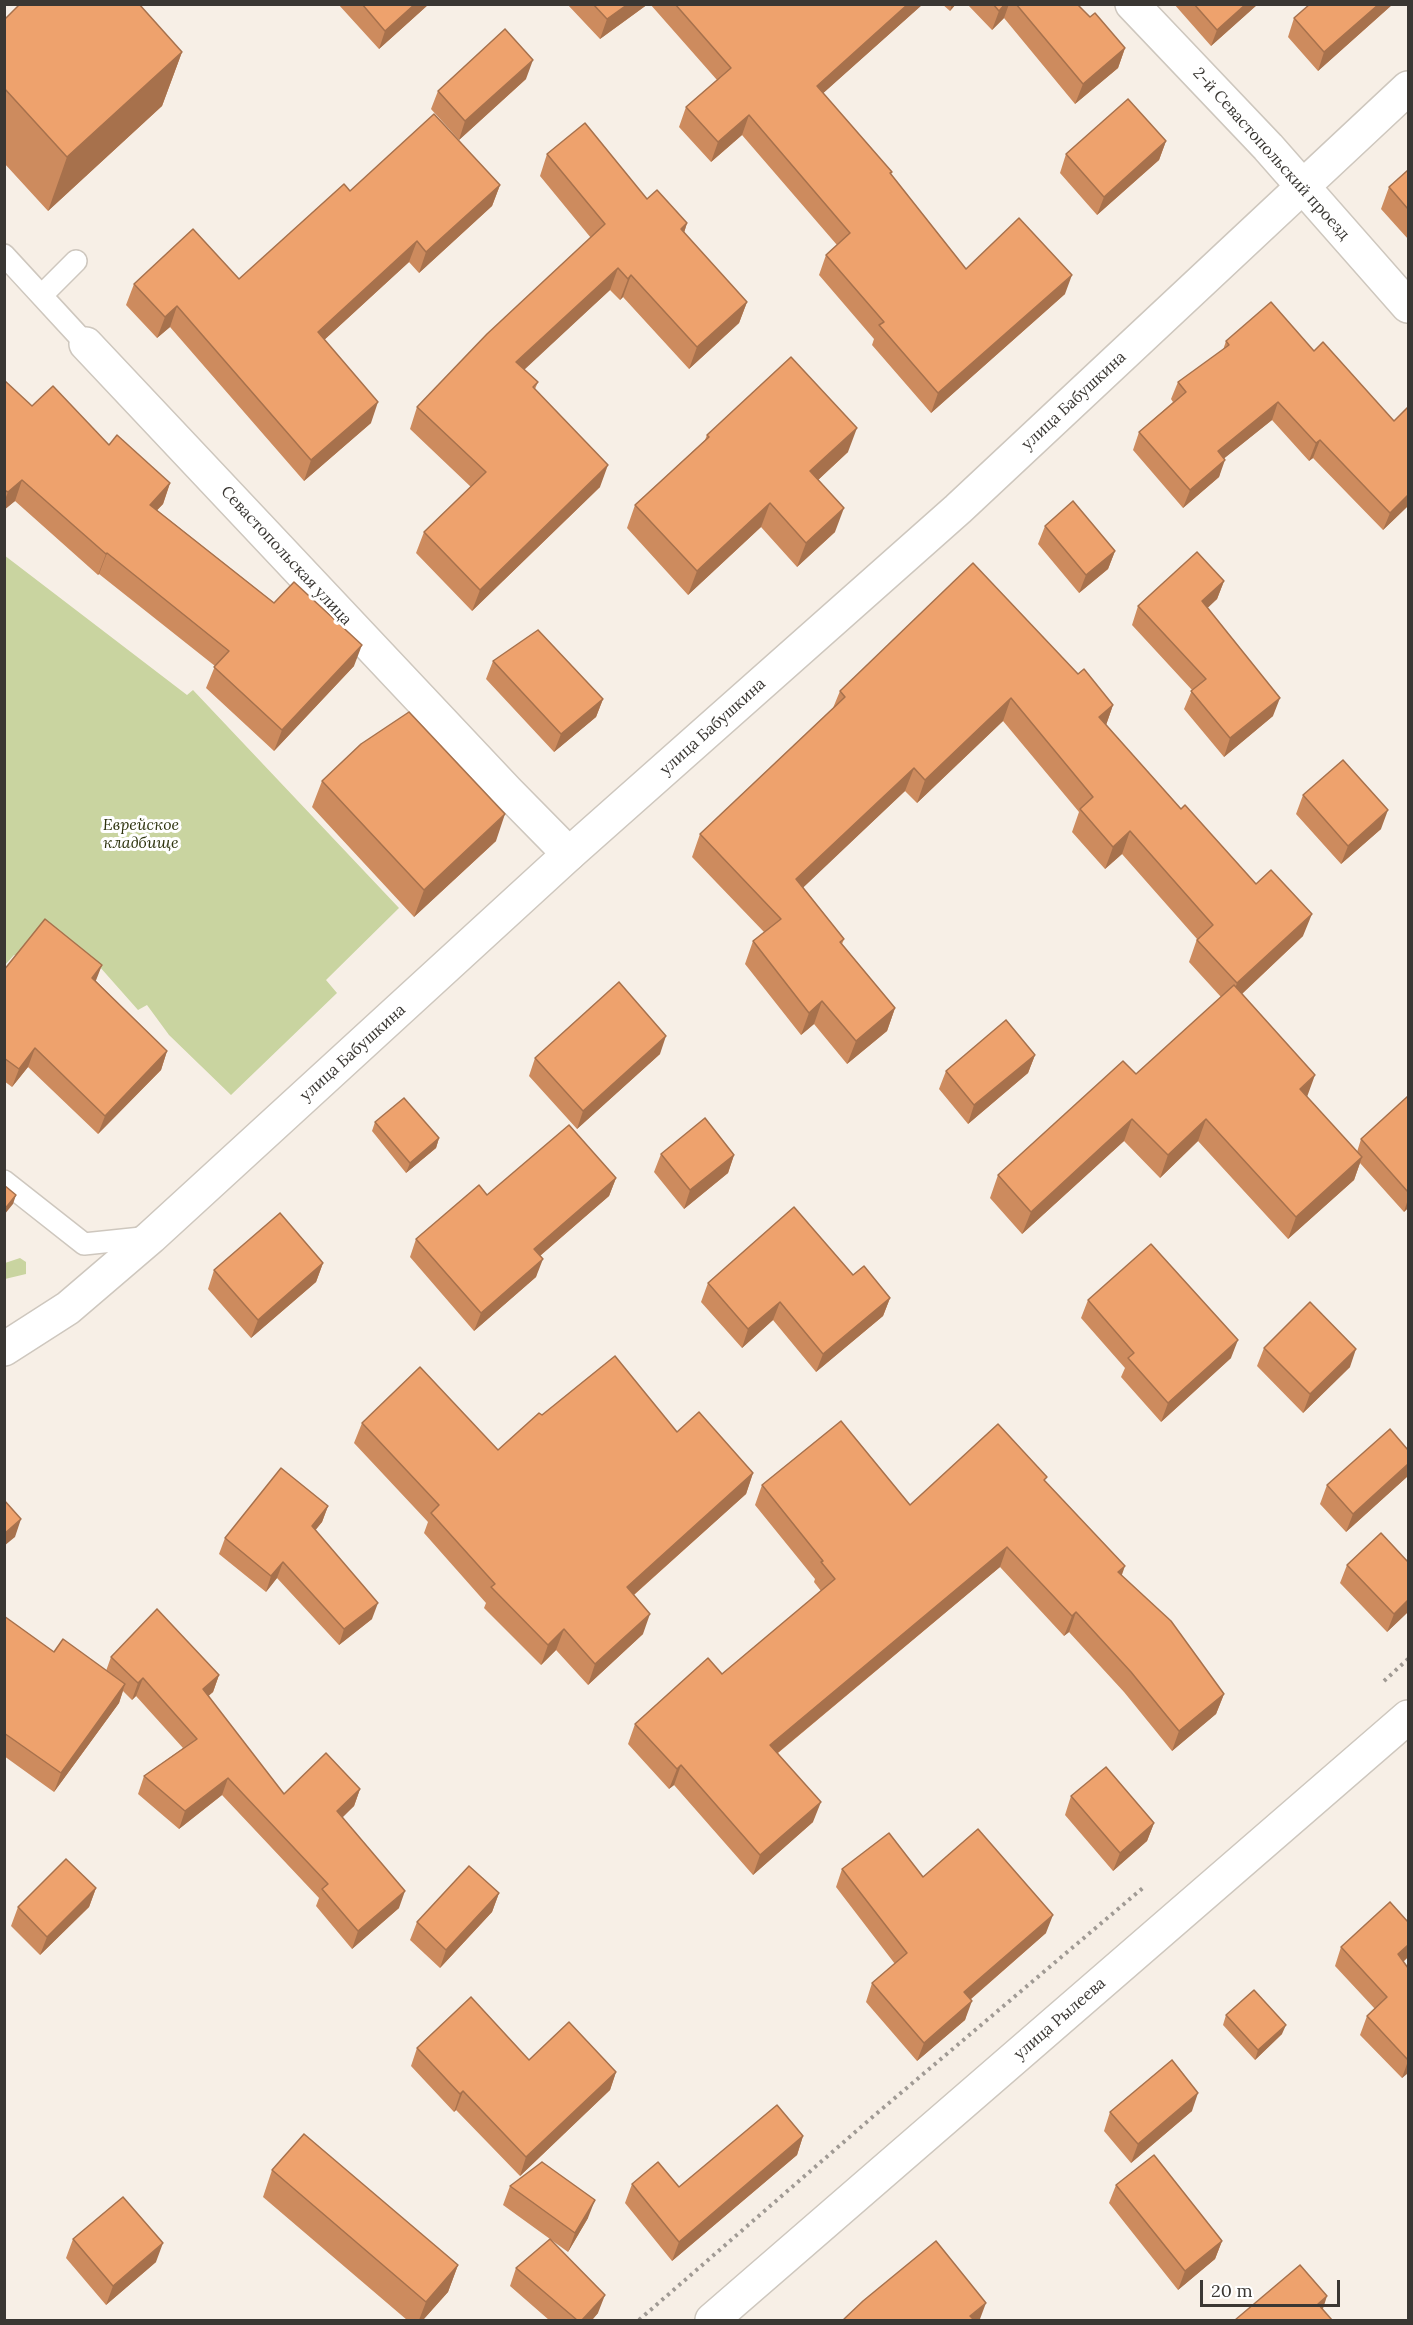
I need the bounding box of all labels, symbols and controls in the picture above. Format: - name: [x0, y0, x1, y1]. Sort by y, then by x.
- street label: 2-й Севастопольский проезд: [1189, 64, 1353, 244]
- street label: улица Бабушкина: [1018, 348, 1130, 454]
- street label: Севастопольская улица: [216, 482, 356, 630]
- street label: улица Бабушкина: [656, 675, 770, 779]
- park label: Еврейское кладбище: [103, 815, 179, 853]
- street label: улица Бабушкина: [296, 1001, 410, 1105]
- street label: улица Рылеева: [1010, 1974, 1110, 2064]
- scale bar: [1203, 2268, 1342, 2306]
- text: 20 m: [1211, 2279, 1253, 2302]

